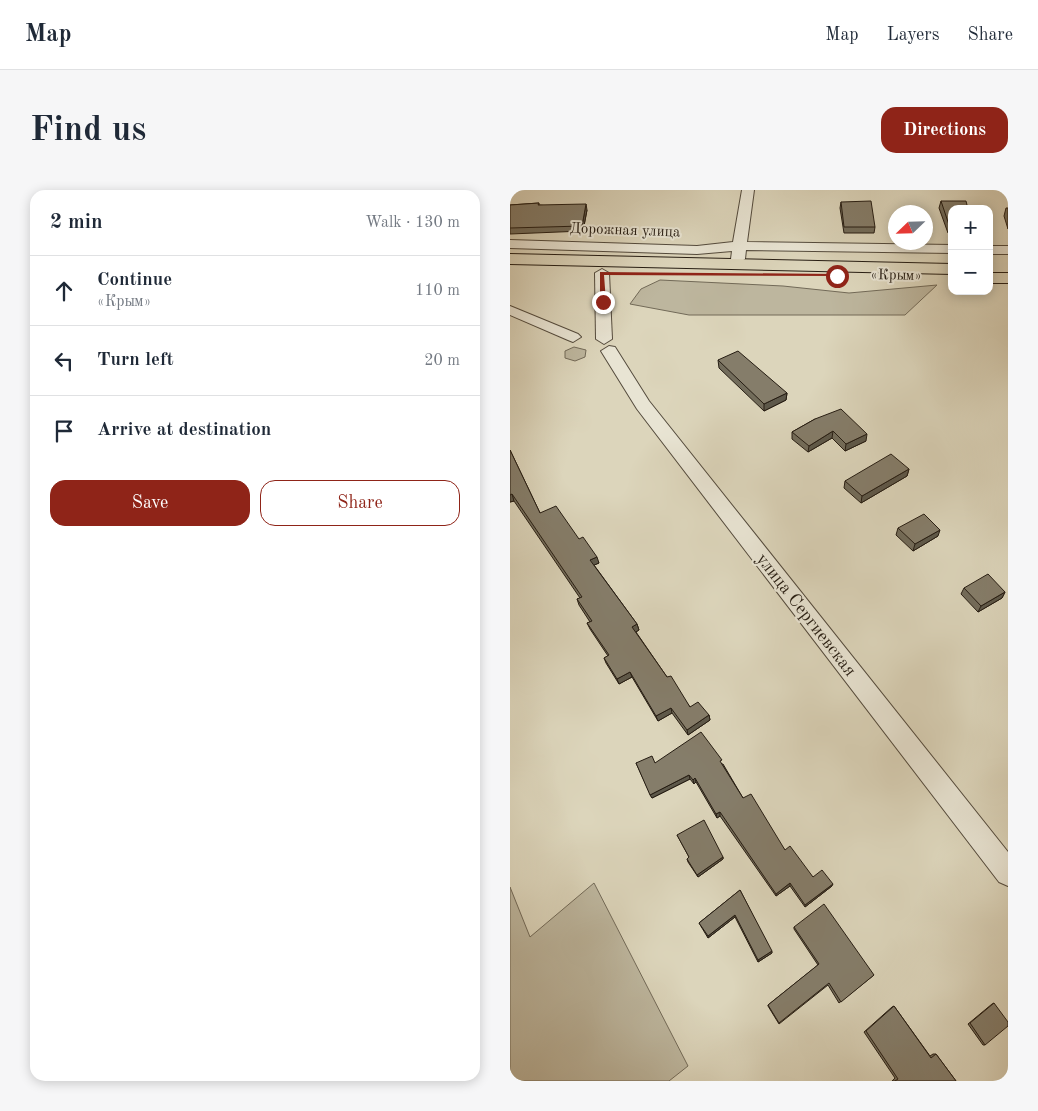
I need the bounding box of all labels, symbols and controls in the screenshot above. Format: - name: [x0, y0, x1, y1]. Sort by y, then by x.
- text: Map: [25, 23, 72, 47]
- text: Map: [825, 26, 859, 44]
- text: Layers: [887, 26, 939, 44]
- text: Share: [967, 26, 1013, 44]
- button: Directions: [881, 107, 1008, 153]
- text: Find us: [30, 113, 146, 148]
- north arrow: [888, 205, 933, 250]
- map controls: [948, 205, 993, 295]
- button: +: [948, 205, 993, 250]
- text: 2 min: [50, 212, 103, 233]
- text: Walk · 130 m: [365, 215, 460, 231]
- street label: Дорожная улица: [570, 222, 681, 240]
- button: −: [948, 250, 993, 295]
- route start: [826, 265, 849, 288]
- street label: «Крым»: [870, 268, 922, 284]
- text: Continue: [97, 271, 172, 290]
- icon: ahead: [50, 277, 78, 305]
- text: 110 m: [415, 283, 460, 299]
- route end: [592, 291, 615, 314]
- text: «Крым»: [97, 294, 151, 310]
- icon: left: [50, 347, 78, 375]
- text: Turn left: [97, 351, 174, 370]
- text: 20 m: [424, 353, 460, 369]
- icon: arrive: [50, 417, 78, 445]
- text: Arrive at destination: [97, 421, 271, 440]
- button: Save: [50, 480, 250, 526]
- button: Share: [260, 480, 460, 526]
- street label: улица Сергиевская: [753, 550, 859, 680]

